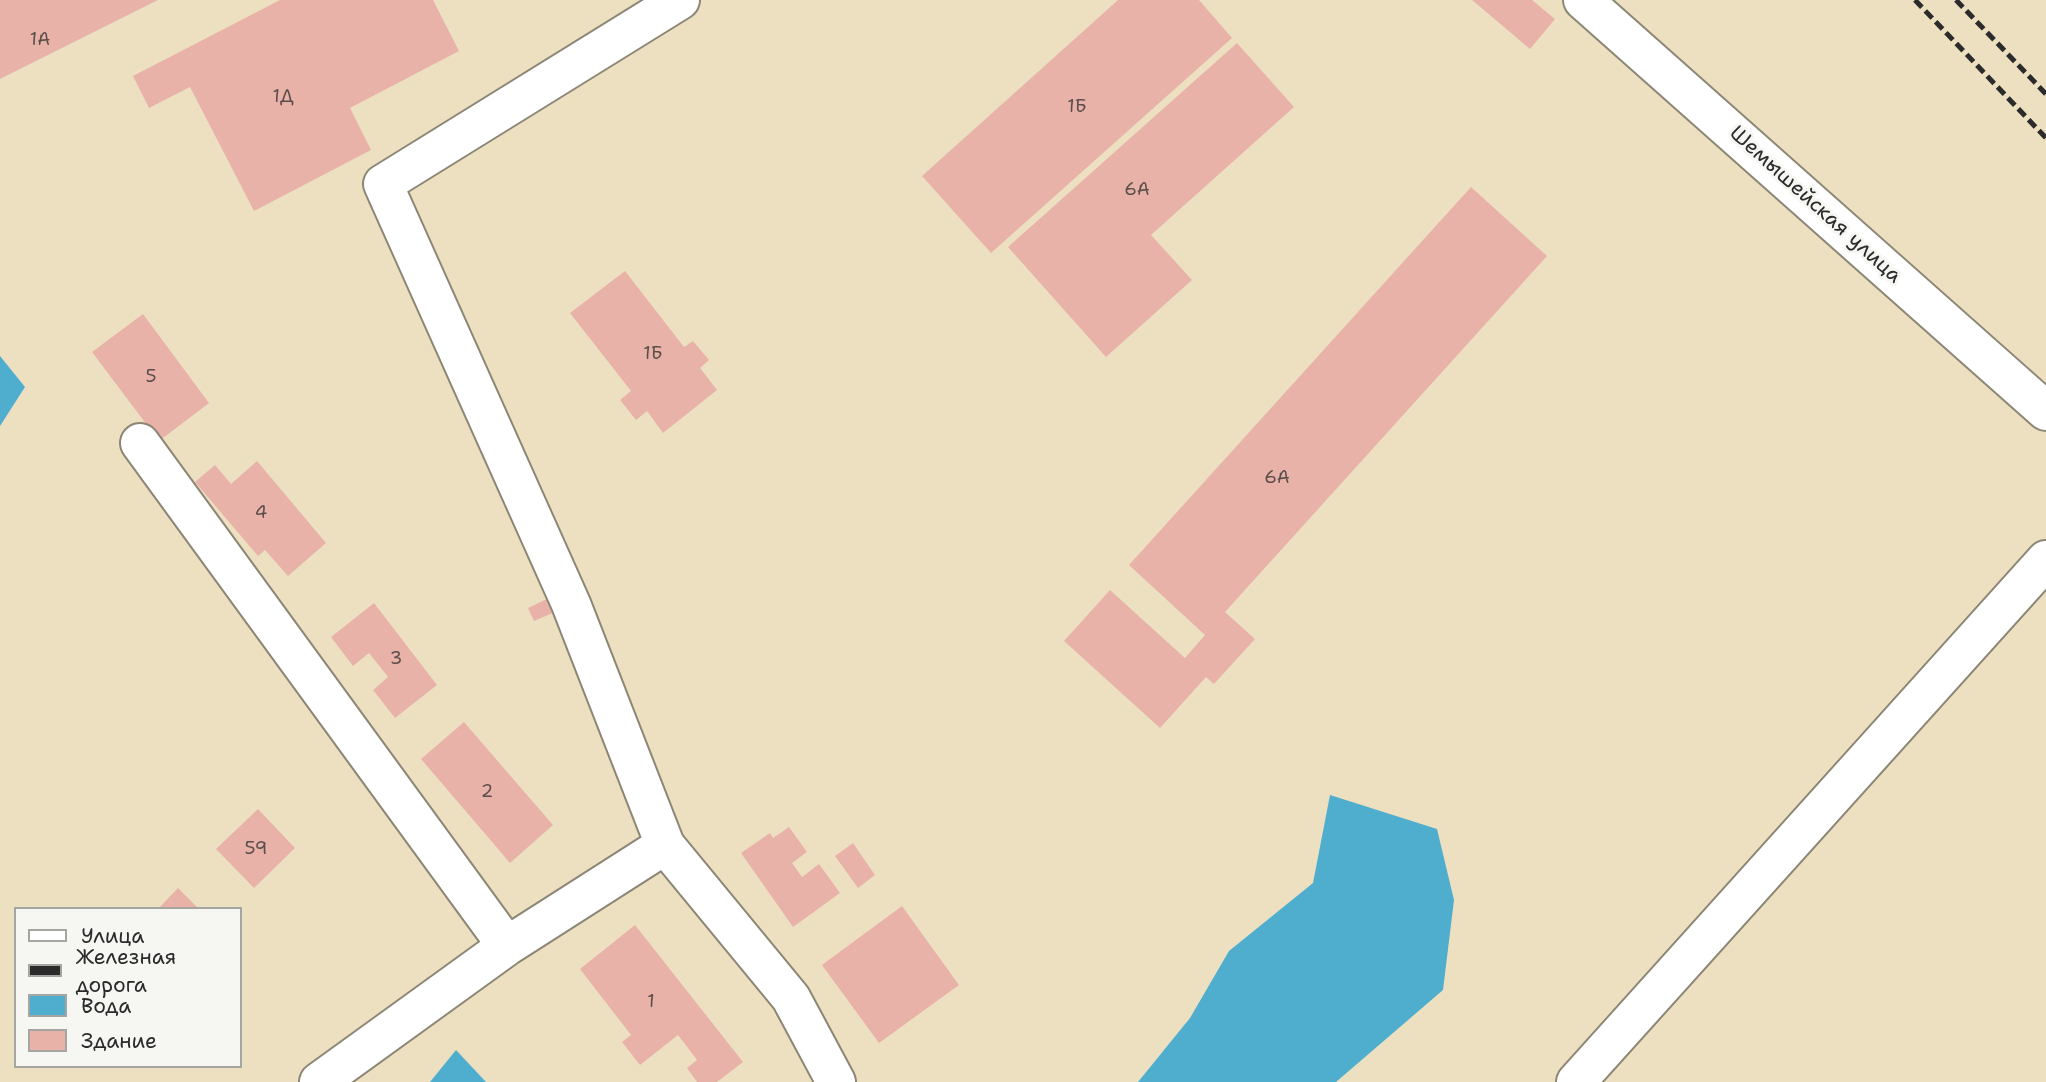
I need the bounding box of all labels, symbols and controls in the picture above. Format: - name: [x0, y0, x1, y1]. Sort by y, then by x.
- house number: 1А: [30, 29, 50, 51]
- house number: 1Д: [272, 86, 294, 108]
- house number: 1Б: [1067, 96, 1087, 118]
- street label: Шемышейская улица: [1724, 121, 1906, 289]
- house number: 6А: [1124, 179, 1150, 201]
- house number: 1Б: [643, 343, 663, 365]
- house number: 5: [145, 366, 157, 388]
- house number: 6А: [1264, 467, 1290, 489]
- house number: 4: [255, 502, 267, 524]
- house number: 3: [390, 648, 402, 670]
- house number: 2: [481, 781, 493, 803]
- house number: 59: [245, 838, 267, 860]
- legend: [14, 907, 242, 1068]
- text: Улица: [81, 922, 144, 950]
- text: Железная дорога: [76, 943, 176, 999]
- house number: 1: [647, 991, 655, 1013]
- text: Вода: [81, 992, 131, 1020]
- text: Здание: [81, 1027, 157, 1055]

